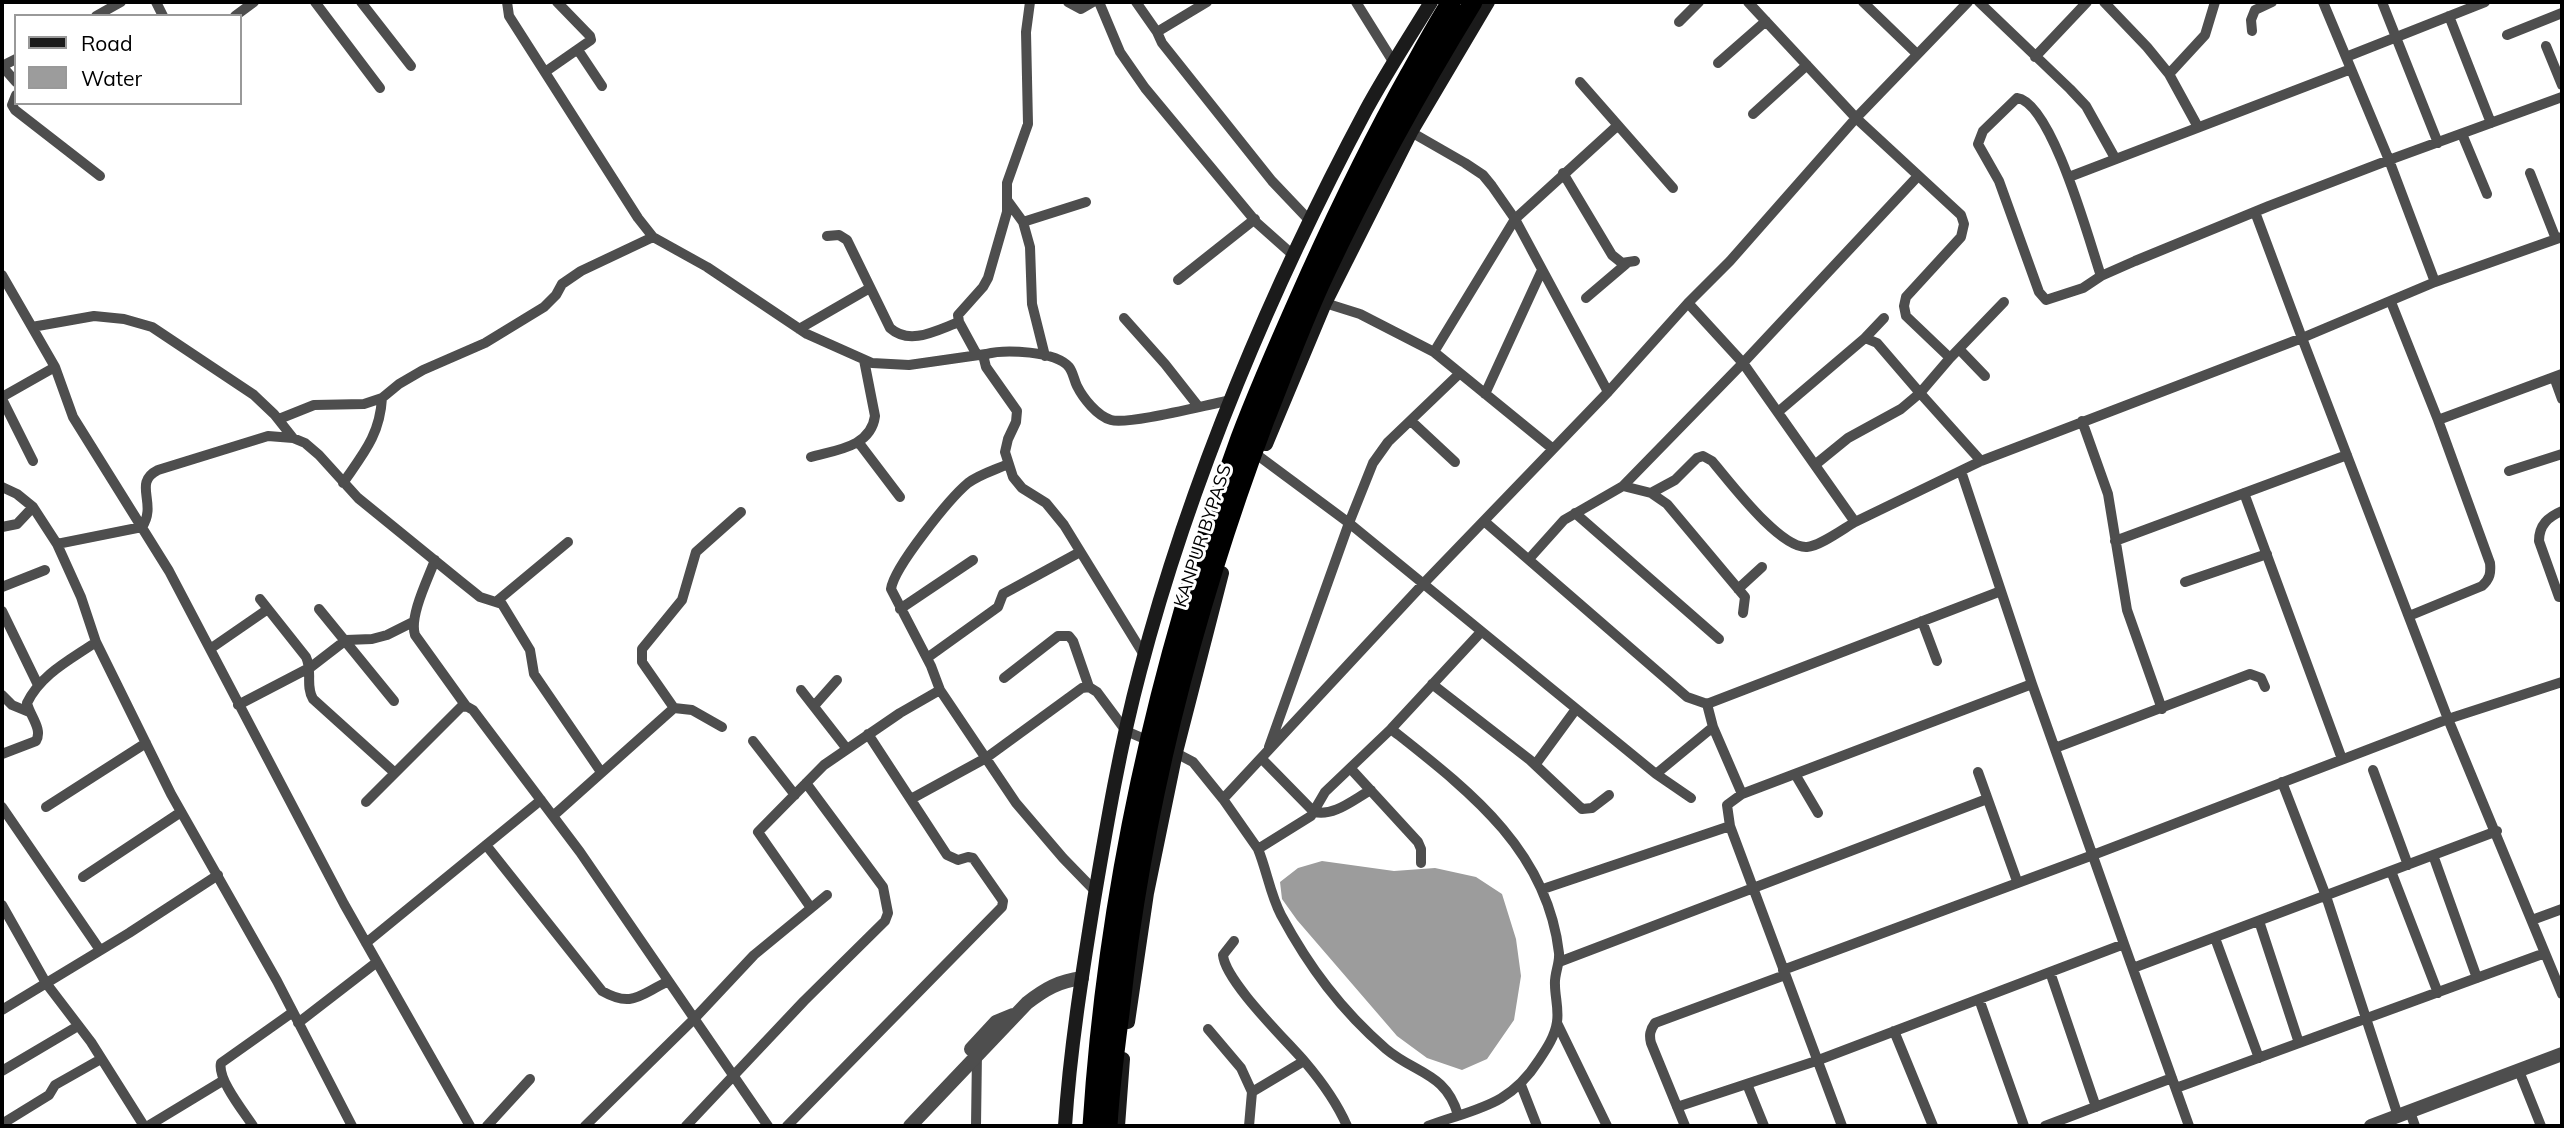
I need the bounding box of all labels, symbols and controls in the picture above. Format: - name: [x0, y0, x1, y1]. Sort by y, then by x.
- legend: [14, 14, 242, 105]
- text: Road: [81, 30, 132, 56]
- text: Water: [81, 65, 142, 91]
- street label: KANPUR BYPASS: [1170, 462, 1236, 610]

